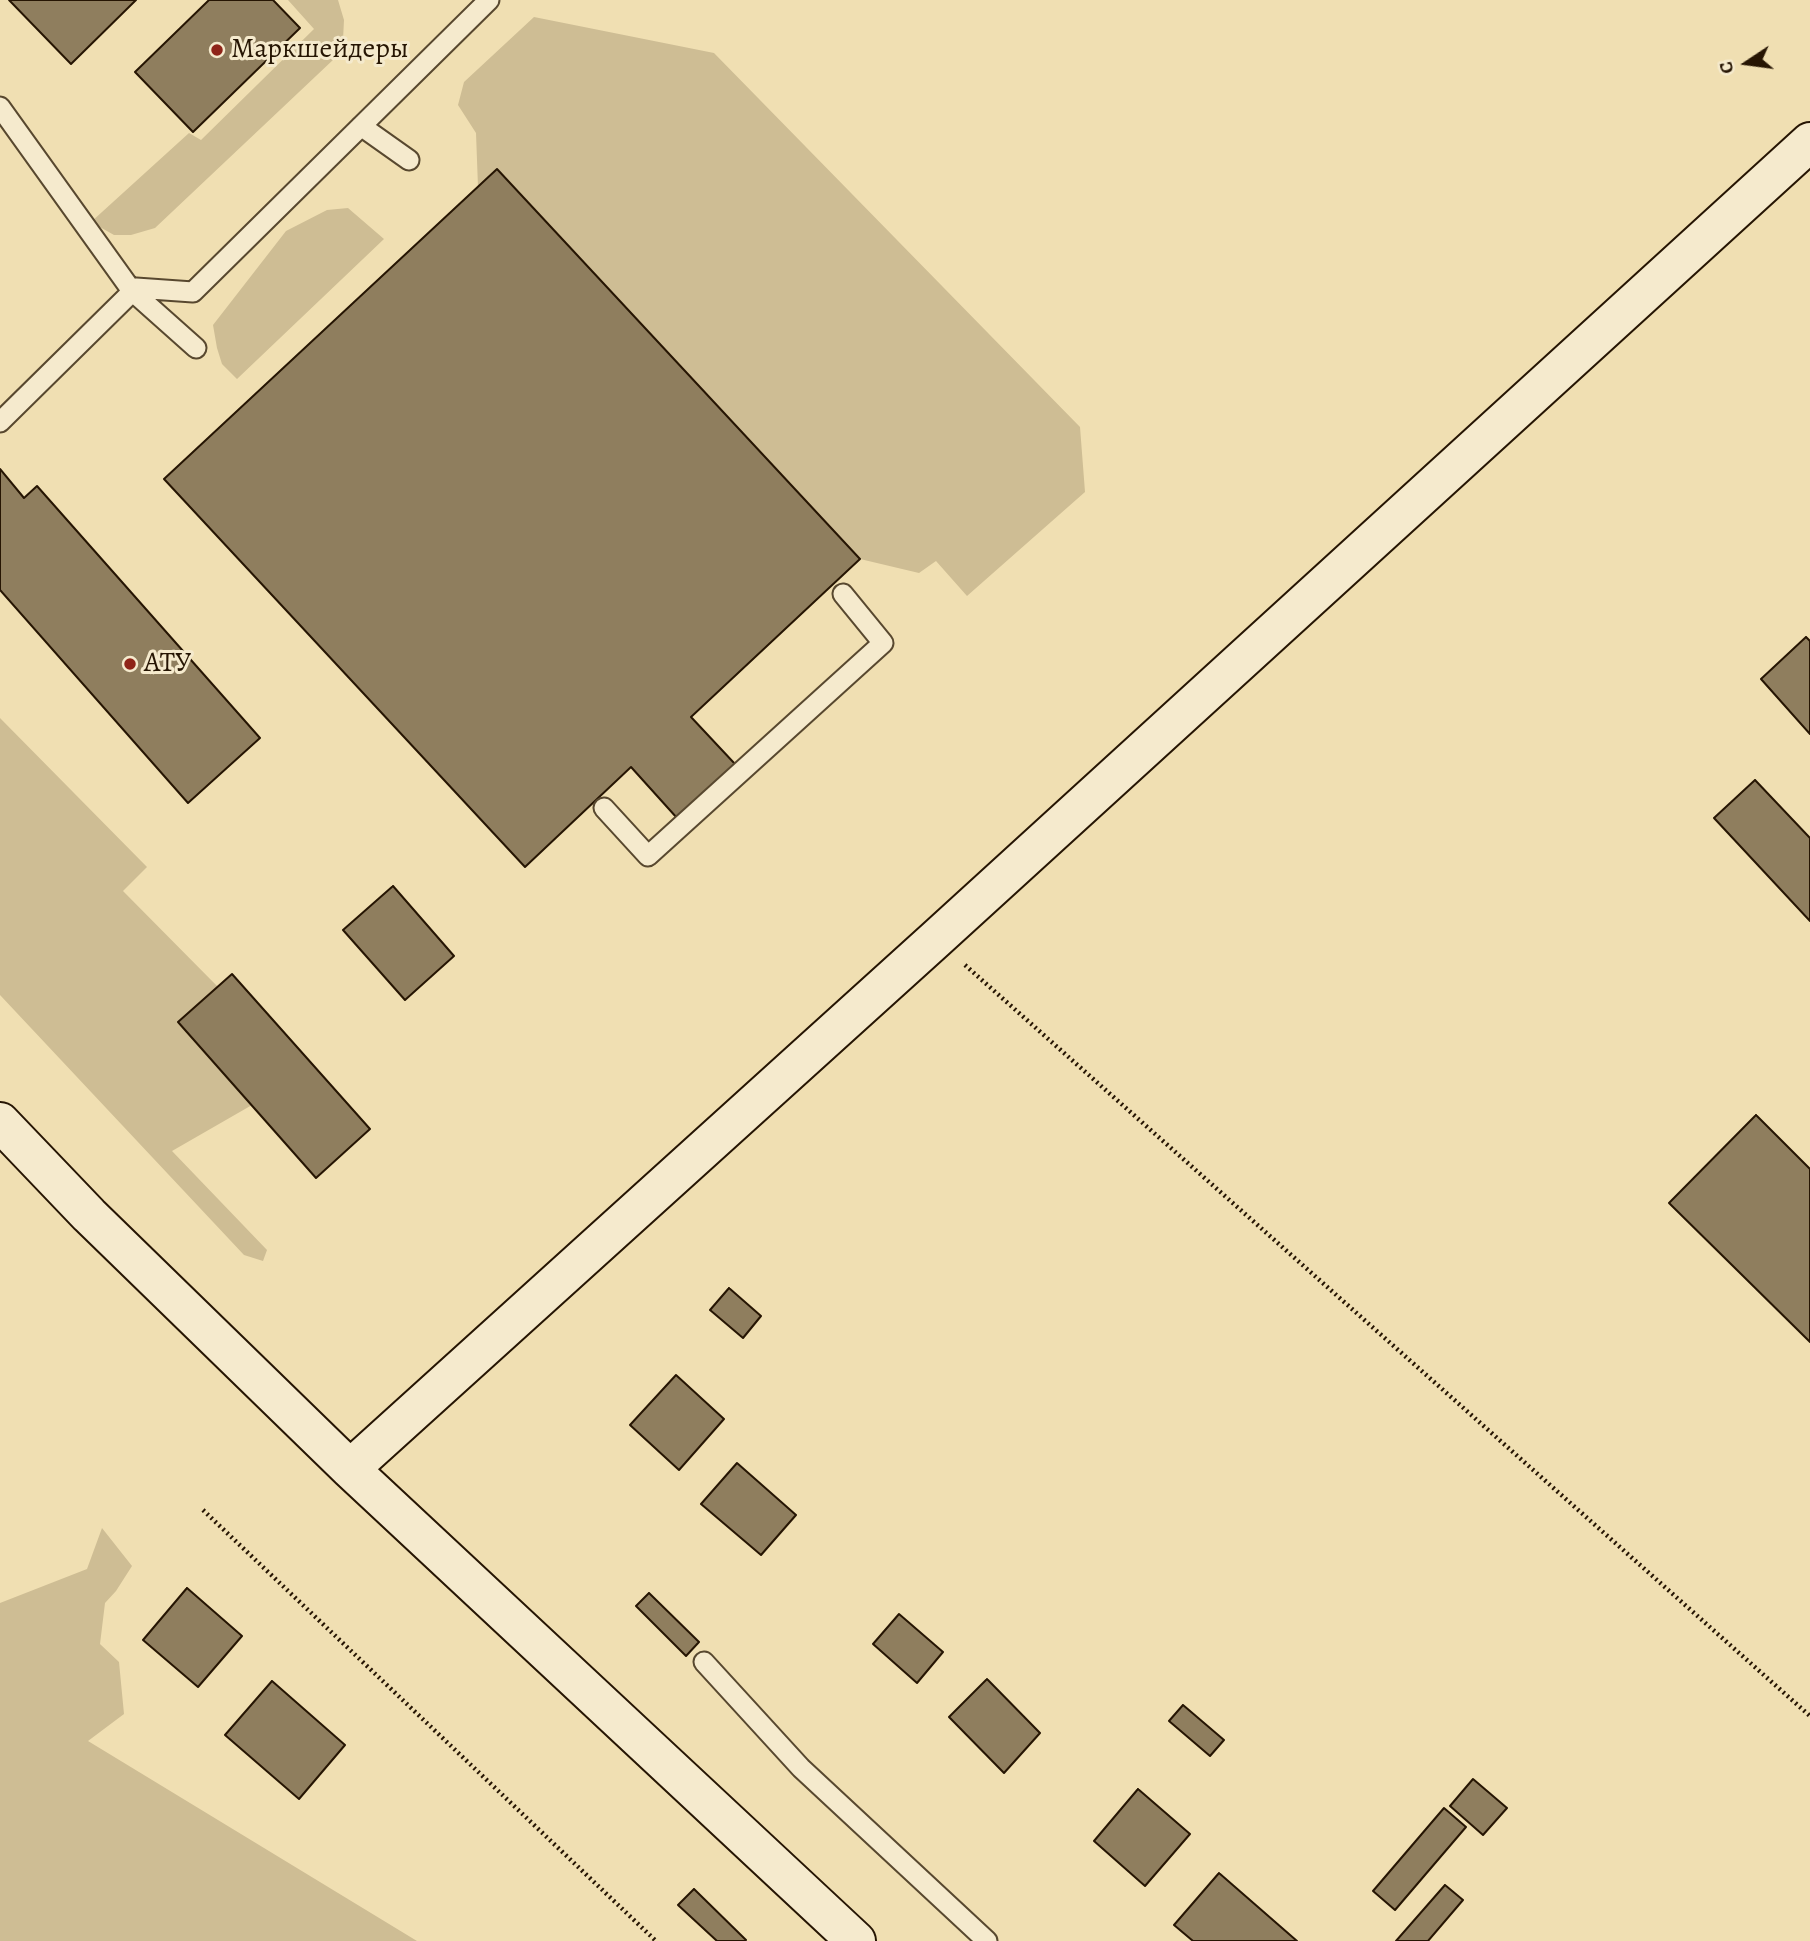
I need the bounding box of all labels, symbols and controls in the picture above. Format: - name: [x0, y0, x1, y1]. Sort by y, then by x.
- north arrow: [1712, 28, 1782, 98]
- place label: Маркшейдеры: [231, 33, 409, 67]
- marker: Маркшейдеры: [209, 42, 225, 58]
- text: С: [1713, 59, 1741, 76]
- place label: АТУ: [144, 647, 191, 681]
- marker: АТУ: [122, 656, 138, 672]

